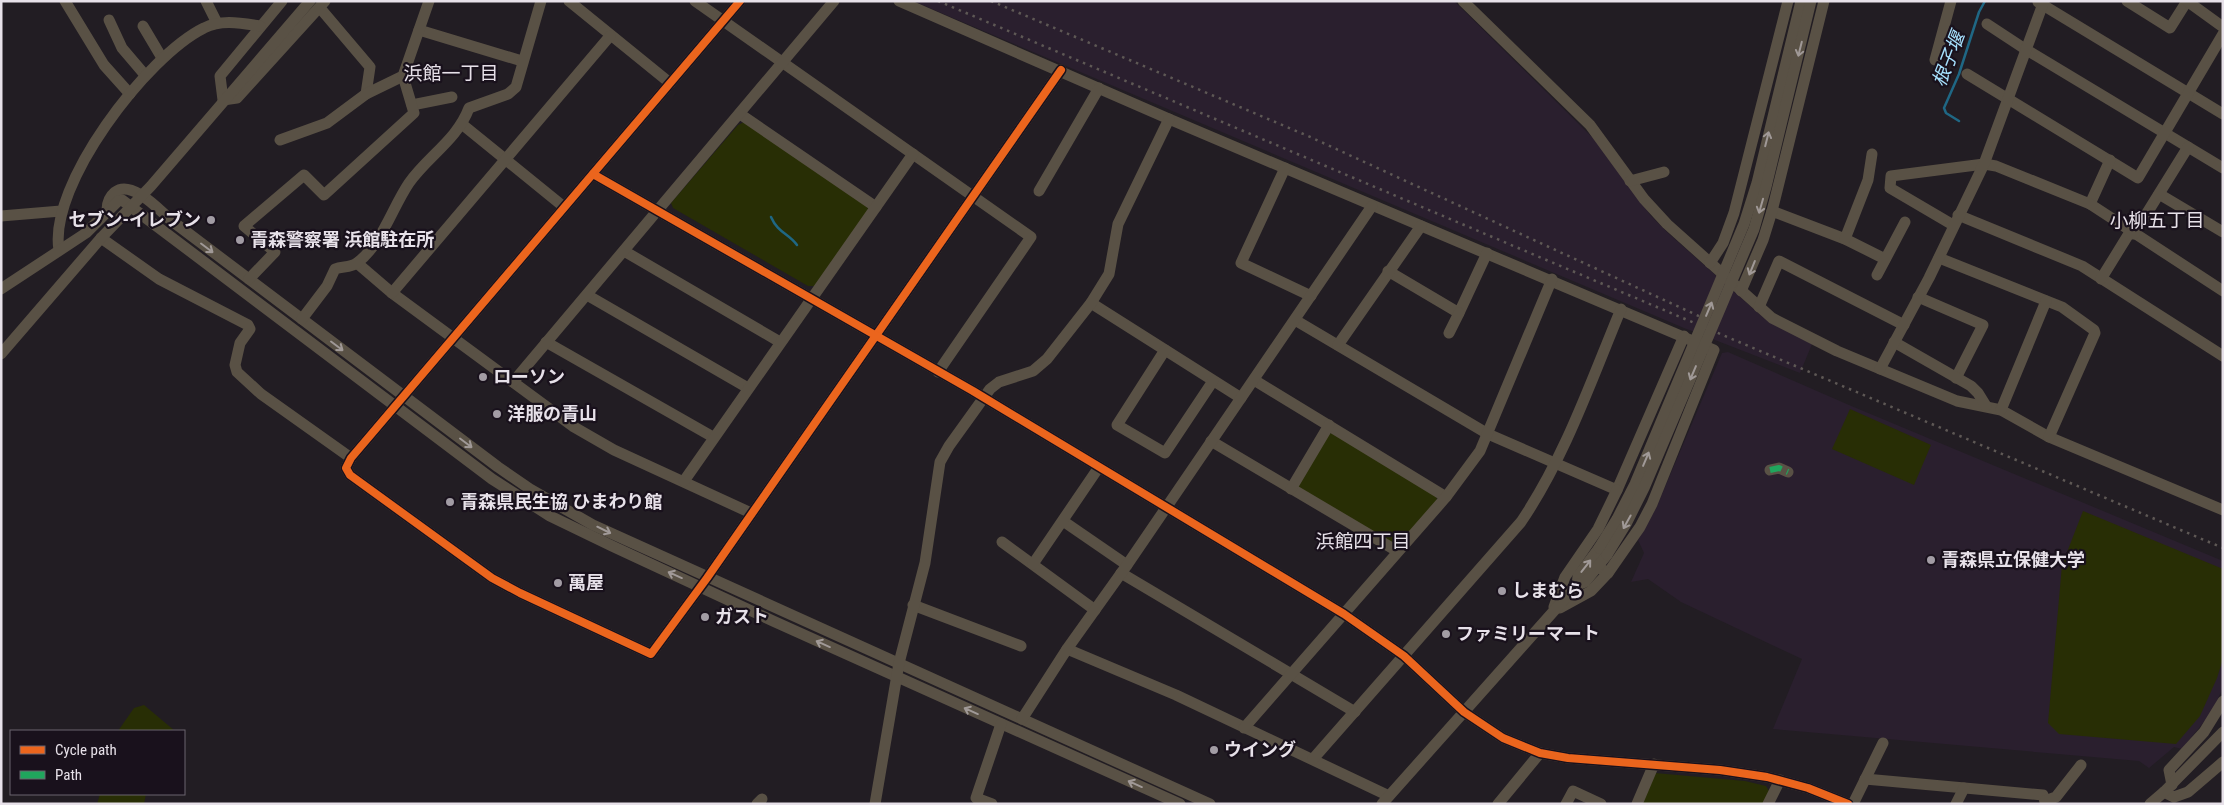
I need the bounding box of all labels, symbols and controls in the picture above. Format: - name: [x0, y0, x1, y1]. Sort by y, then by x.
- water label: 根子堰: [1928, 26, 1970, 90]
- one-way arrow: [1795, 40, 1804, 56]
- district label: 浜館一丁目: [403, 62, 499, 85]
- one-way arrow: [1763, 132, 1772, 148]
- one-way arrow: [1755, 198, 1765, 214]
- place label: セブン-イレブン: [69, 209, 201, 230]
- district label: 小柳五丁目: [2109, 209, 2205, 232]
- marker: セブン-イレブン: [205, 214, 217, 226]
- place label: 青森警察署 浜館駐在所: [250, 229, 434, 250]
- marker: 青森警察署 浜館駐在所: [234, 234, 246, 246]
- one-way arrow: [200, 243, 214, 253]
- one-way arrow: [1747, 259, 1756, 275]
- one-way arrow: [1705, 302, 1715, 317]
- one-way arrow: [330, 340, 343, 351]
- one-way arrow: [1688, 365, 1698, 380]
- place label: ローソン: [493, 366, 565, 387]
- marker: ローソン: [477, 371, 489, 383]
- place label: 洋服の青山: [507, 403, 597, 424]
- marker: 洋服の青山: [491, 408, 503, 420]
- one-way arrow: [459, 438, 472, 449]
- one-way arrow: [1641, 452, 1651, 467]
- place label: 青森県民生協 ひまわり館: [460, 491, 662, 512]
- marker: 青森県民生協 ひまわり館: [444, 496, 456, 508]
- one-way arrow: [1622, 514, 1632, 528]
- one-way arrow: [596, 526, 611, 535]
- district label: 浜館四丁目: [1315, 530, 1411, 553]
- place label: 青森県立保健大学: [1941, 549, 2085, 570]
- marker: 青森県立保健大学: [1925, 554, 1937, 566]
- one-way arrow: [1581, 559, 1591, 573]
- one-way arrow: [668, 570, 683, 579]
- place label: 萬屋: [568, 572, 604, 593]
- marker: 萬屋: [552, 577, 564, 589]
- place label: しまむら: [1512, 580, 1584, 601]
- marker: しまむら: [1496, 585, 1508, 597]
- place label: ガスト: [715, 606, 769, 627]
- marker: ガスト: [699, 611, 711, 623]
- place label: ファミリーマート: [1456, 623, 1600, 644]
- marker: ファミリーマート: [1440, 628, 1452, 640]
- one-way arrow: [816, 638, 831, 648]
- one-way arrow: [964, 705, 979, 715]
- legend: [10, 730, 185, 795]
- place label: ウイング: [1224, 739, 1296, 760]
- text: Cycle path: [55, 741, 117, 759]
- marker: ウイング: [1208, 744, 1220, 756]
- text: Path: [55, 766, 82, 784]
- one-way arrow: [1128, 778, 1143, 788]

